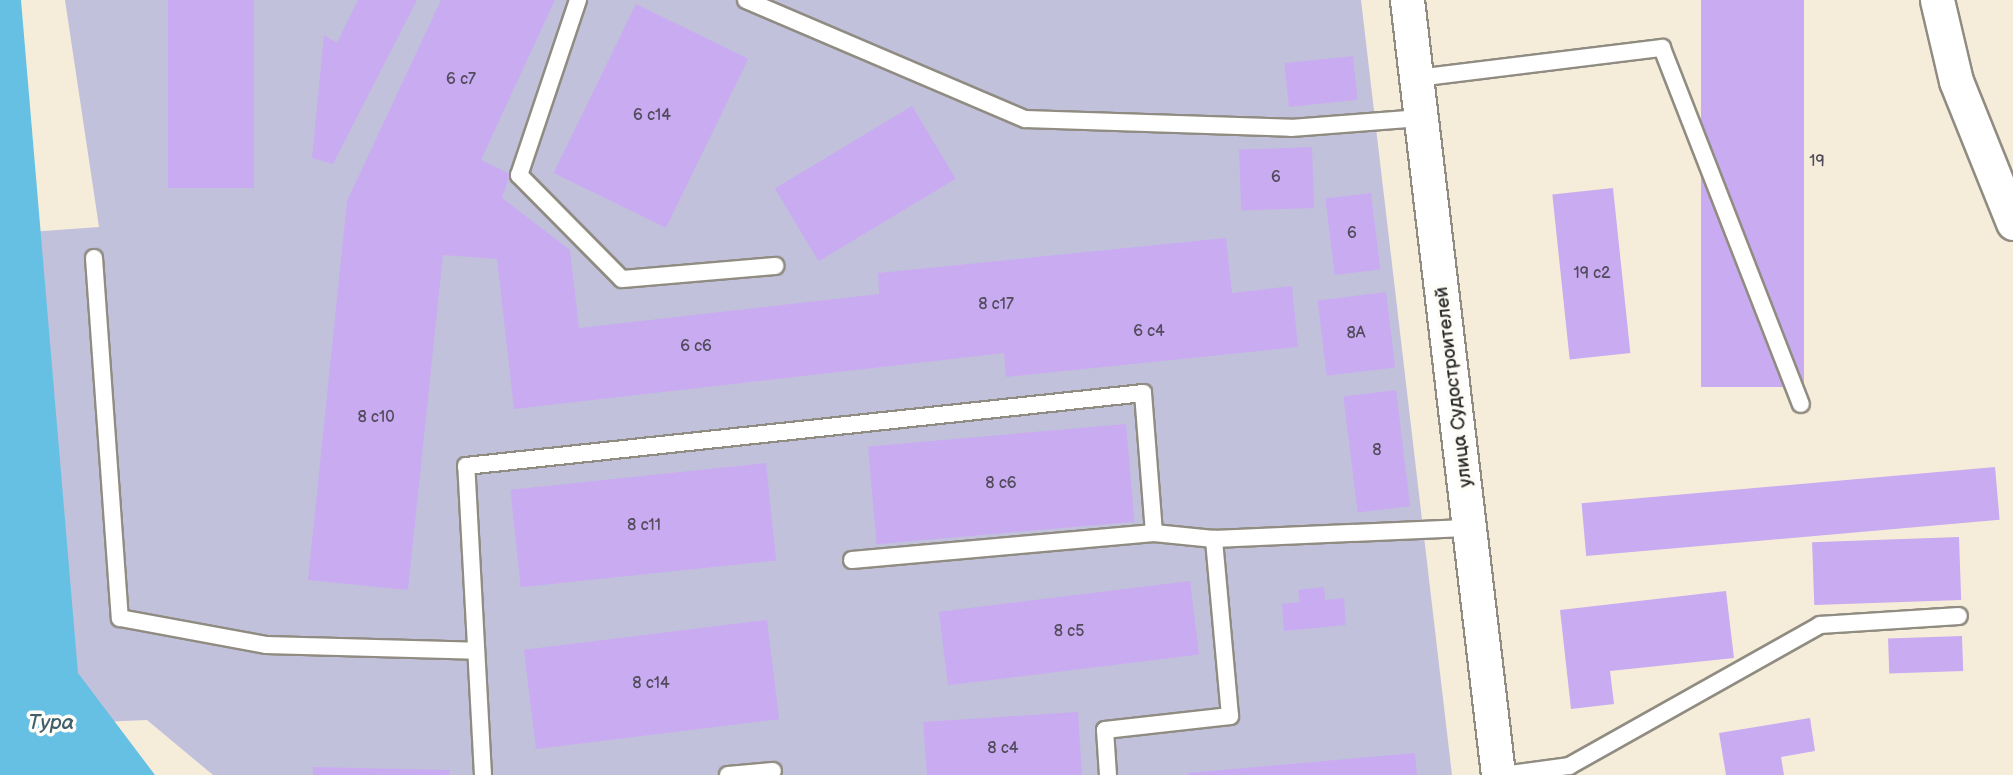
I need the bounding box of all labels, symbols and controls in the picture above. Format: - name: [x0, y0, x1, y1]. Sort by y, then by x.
- house number: 6 с7: [446, 70, 476, 90]
- house number: 6 с14: [633, 106, 671, 126]
- house number: 19: [1809, 152, 1825, 172]
- house number: 6: [1271, 168, 1281, 188]
- house number: 6: [1347, 224, 1357, 244]
- house number: 19 с2: [1573, 264, 1611, 284]
- street label: улица Судостроителей: [1430, 285, 1478, 489]
- house number: 8 с17: [978, 295, 1014, 315]
- house number: 6 с4: [1133, 322, 1165, 342]
- house number: 8А: [1346, 324, 1366, 344]
- house number: 6 с6: [680, 337, 712, 357]
- house number: 8 с10: [357, 408, 395, 428]
- house number: 8: [1372, 441, 1382, 461]
- house number: 8 с6: [985, 474, 1017, 494]
- house number: 8 с11: [627, 516, 661, 536]
- house number: 8 с5: [1054, 622, 1084, 642]
- house number: 8 с14: [632, 674, 670, 694]
- water label: Тура: [28, 710, 74, 736]
- house number: 8 с4: [987, 739, 1019, 759]

